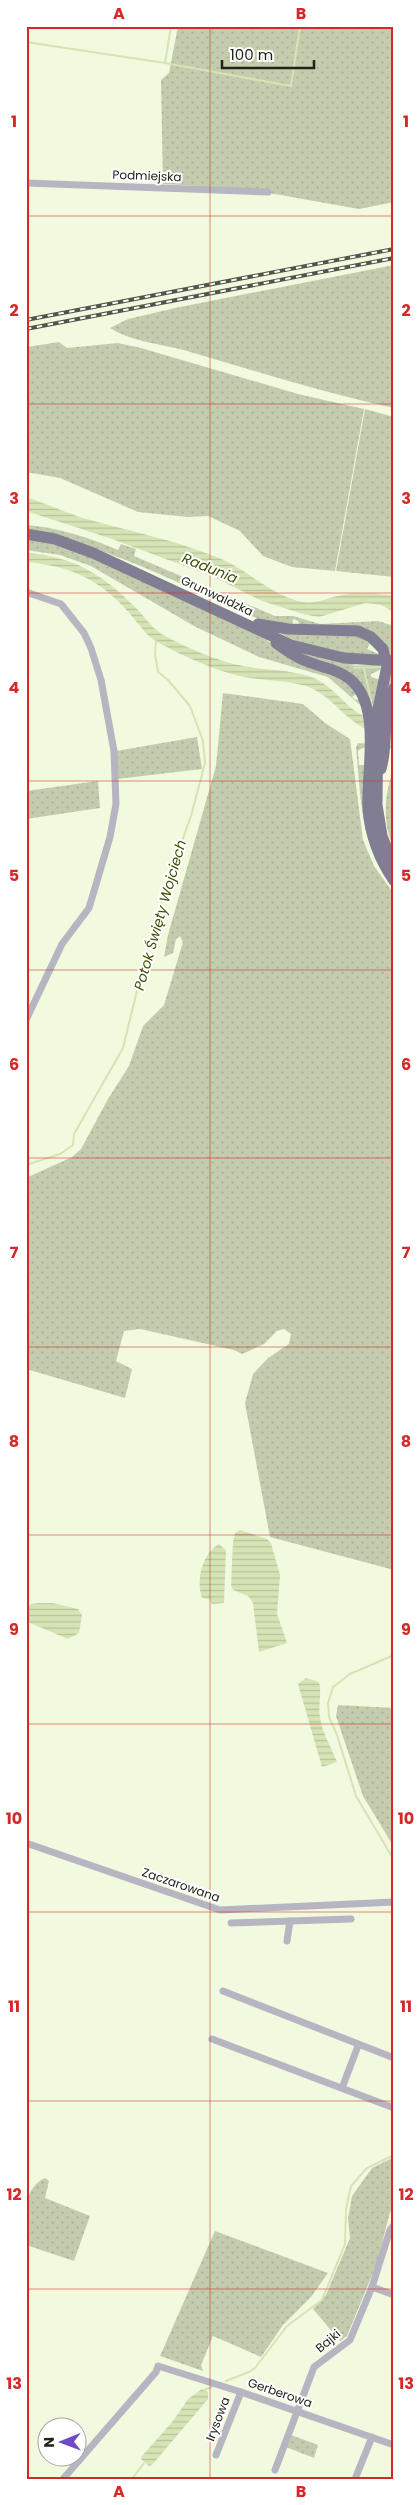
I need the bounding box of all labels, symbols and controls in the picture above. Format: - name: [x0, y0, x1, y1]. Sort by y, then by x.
- text: A: [113, 2, 125, 25]
- text: B: [296, 2, 306, 25]
- scale bar: [222, 38, 315, 70]
- text: 100 m: [230, 44, 273, 65]
- text: 1: [11, 110, 17, 133]
- text: 1: [403, 110, 409, 133]
- street label: Podmiejska: [112, 166, 182, 185]
- text: 2: [9, 299, 19, 322]
- text: 2: [401, 299, 411, 322]
- text: 3: [9, 487, 19, 510]
- text: 3: [401, 487, 411, 510]
- water label: Radunia: [179, 548, 241, 588]
- street label: Grunwaldzka: [178, 571, 256, 620]
- text: 4: [9, 676, 20, 699]
- text: 4: [401, 676, 412, 699]
- water label: Potok Święty Wojciech: [129, 837, 191, 993]
- text: 5: [9, 864, 19, 887]
- text: 5: [401, 864, 411, 887]
- text: 6: [9, 1053, 19, 1076]
- text: 6: [401, 1053, 411, 1076]
- text: 7: [10, 1241, 19, 1264]
- text: 7: [402, 1241, 411, 1264]
- text: 8: [9, 1430, 19, 1453]
- text: 8: [401, 1430, 411, 1453]
- text: 9: [9, 1618, 19, 1641]
- text: 9: [401, 1618, 411, 1641]
- text: 10: [6, 1807, 22, 1830]
- text: 10: [398, 1807, 414, 1830]
- street label: Zaczarowana: [140, 1863, 222, 1906]
- text: 11: [8, 1995, 20, 2018]
- text: 11: [400, 1995, 412, 2018]
- text: 12: [6, 2183, 22, 2206]
- text: 12: [398, 2183, 414, 2206]
- street label: Bajki: [312, 2325, 344, 2356]
- text: 13: [6, 2372, 22, 2395]
- text: 13: [398, 2372, 414, 2395]
- street label: Gerberowa: [246, 2374, 315, 2411]
- street label: Irysowa: [201, 2394, 234, 2443]
- north arrow: [38, 2418, 88, 2468]
- text: N: [39, 2437, 59, 2448]
- text: A: [113, 2480, 125, 2503]
- text: B: [296, 2480, 306, 2503]

